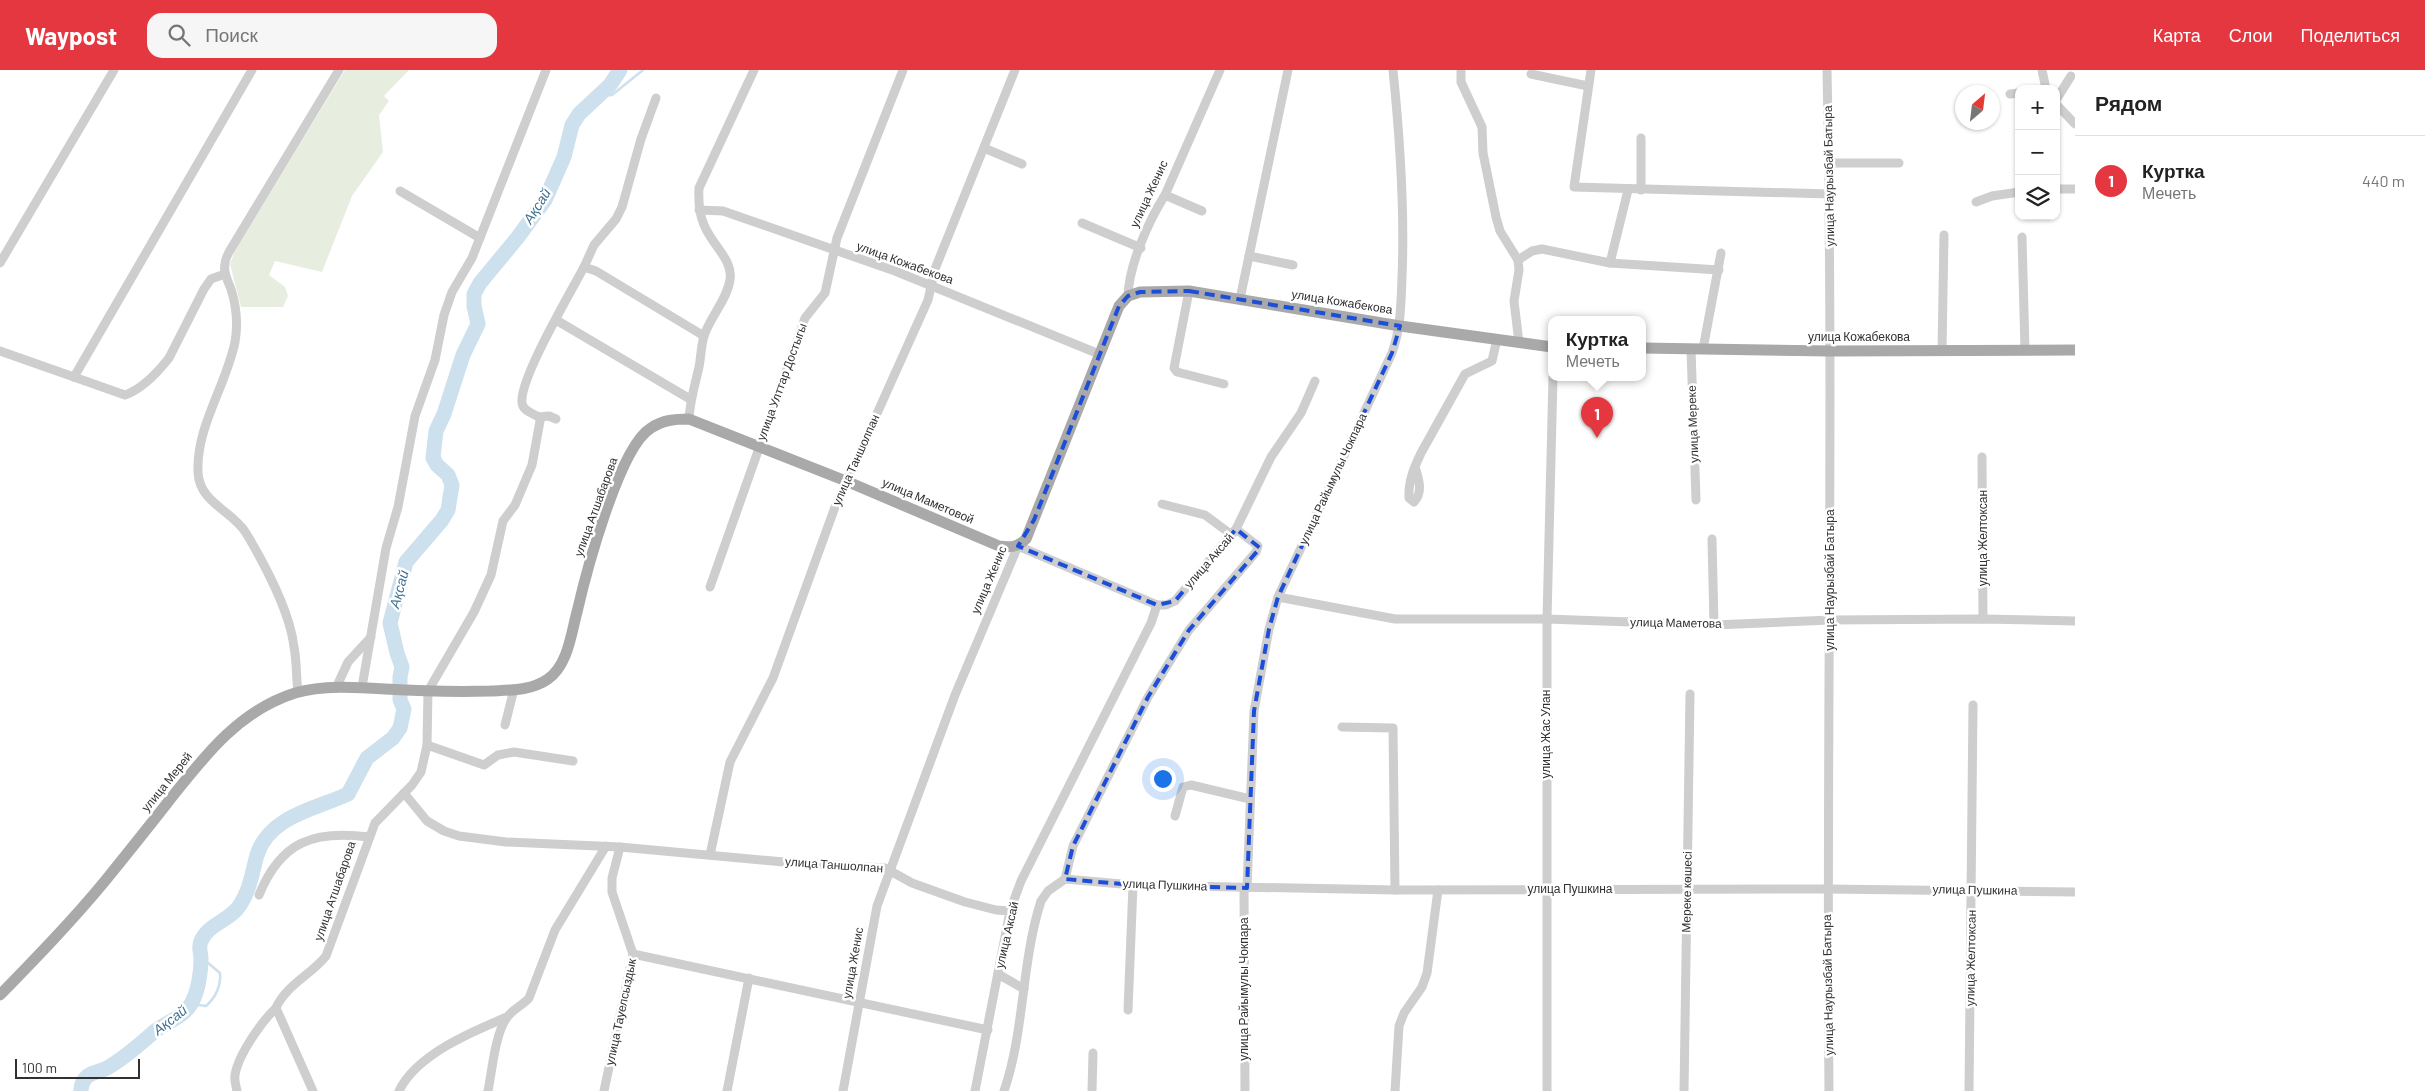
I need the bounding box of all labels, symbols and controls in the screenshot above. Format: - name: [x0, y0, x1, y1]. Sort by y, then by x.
- search box: [147, 13, 497, 58]
- text: Waypost: [25, 21, 117, 50]
- icon: search: [165, 21, 193, 49]
- text: Поиск: [205, 23, 258, 46]
- text: Карта: [2153, 24, 2201, 46]
- text: Слои: [2229, 24, 2273, 46]
- text: Поделиться: [2301, 24, 2400, 46]
- north arrow: [1955, 85, 2000, 130]
- map controls: [2015, 85, 2060, 220]
- button: +: [2015, 85, 2060, 130]
- text: Рядом: [2095, 90, 2162, 115]
- street label: улица Наурызбай Батыра: [1820, 105, 1837, 247]
- button: −: [2015, 130, 2060, 175]
- street label: улица Женис: [1126, 158, 1171, 230]
- text: Куртка: [2142, 159, 2205, 182]
- text: 1: [2108, 171, 2114, 190]
- text: 440 m: [2362, 171, 2405, 190]
- button: layers: [2015, 175, 2060, 220]
- text: Мечеть: [2142, 183, 2196, 202]
- water label: Ақсай: [519, 185, 554, 227]
- street label: улица Кожабекова: [855, 238, 956, 287]
- street label: улица Кожабекова: [1291, 286, 1394, 317]
- popup: [1548, 316, 1646, 381]
- street label: улица Улттар Достыгы: [753, 321, 810, 443]
- text: Куртка: [1566, 327, 1628, 350]
- street label: улица Кожабекова: [1808, 329, 1910, 344]
- text: Мечеть: [1566, 351, 1620, 370]
- street label: улица Мереке: [1684, 385, 1701, 463]
- pin: 1: [1581, 397, 1613, 438]
- street label: улица Райымулы Чокпара: [1295, 410, 1370, 547]
- street label: улица Таншолпан: [829, 412, 882, 508]
- street label: улица Атшабарова: [571, 455, 621, 558]
- street label: улица Маметовой: [880, 474, 976, 527]
- street label: улица Желтоксан: [1975, 490, 1990, 586]
- street label: улица Наурызбай Батыра: [1822, 509, 1837, 651]
- street label: улица Аксай: [1181, 530, 1237, 591]
- street label: улица Женис: [968, 544, 1010, 616]
- water label: Ақсай: [385, 568, 412, 611]
- street label: улица Маметова: [1630, 614, 1722, 631]
- street label: улица Жас Улан: [1538, 690, 1553, 778]
- street label: улица Мерей: [138, 749, 195, 814]
- your location: [1150, 766, 1176, 792]
- street label: улица Атшабарова: [310, 839, 359, 943]
- street label: Мереке көшесі: [1678, 851, 1695, 933]
- street label: улица Таншолпан: [784, 854, 884, 875]
- street label: улица Пушкина: [1122, 876, 1208, 893]
- street label: улица Пушкина: [1528, 881, 1613, 896]
- street label: улица Пушкина: [1932, 881, 2018, 898]
- street label: улица Аксай: [992, 900, 1021, 970]
- street label: улица Желтоксан: [1962, 910, 1979, 1006]
- street label: улица Наурызбай Батыра: [1819, 914, 1836, 1056]
- street label: улица Райымулы Чокпара: [1236, 917, 1251, 1061]
- street label: улица Женис: [839, 926, 866, 1000]
- street label: улица Тауелсыздык: [602, 956, 639, 1067]
- water label: Ақсай: [148, 1001, 190, 1039]
- scale bar: [15, 1056, 140, 1079]
- text: 100 m: [22, 1059, 57, 1076]

